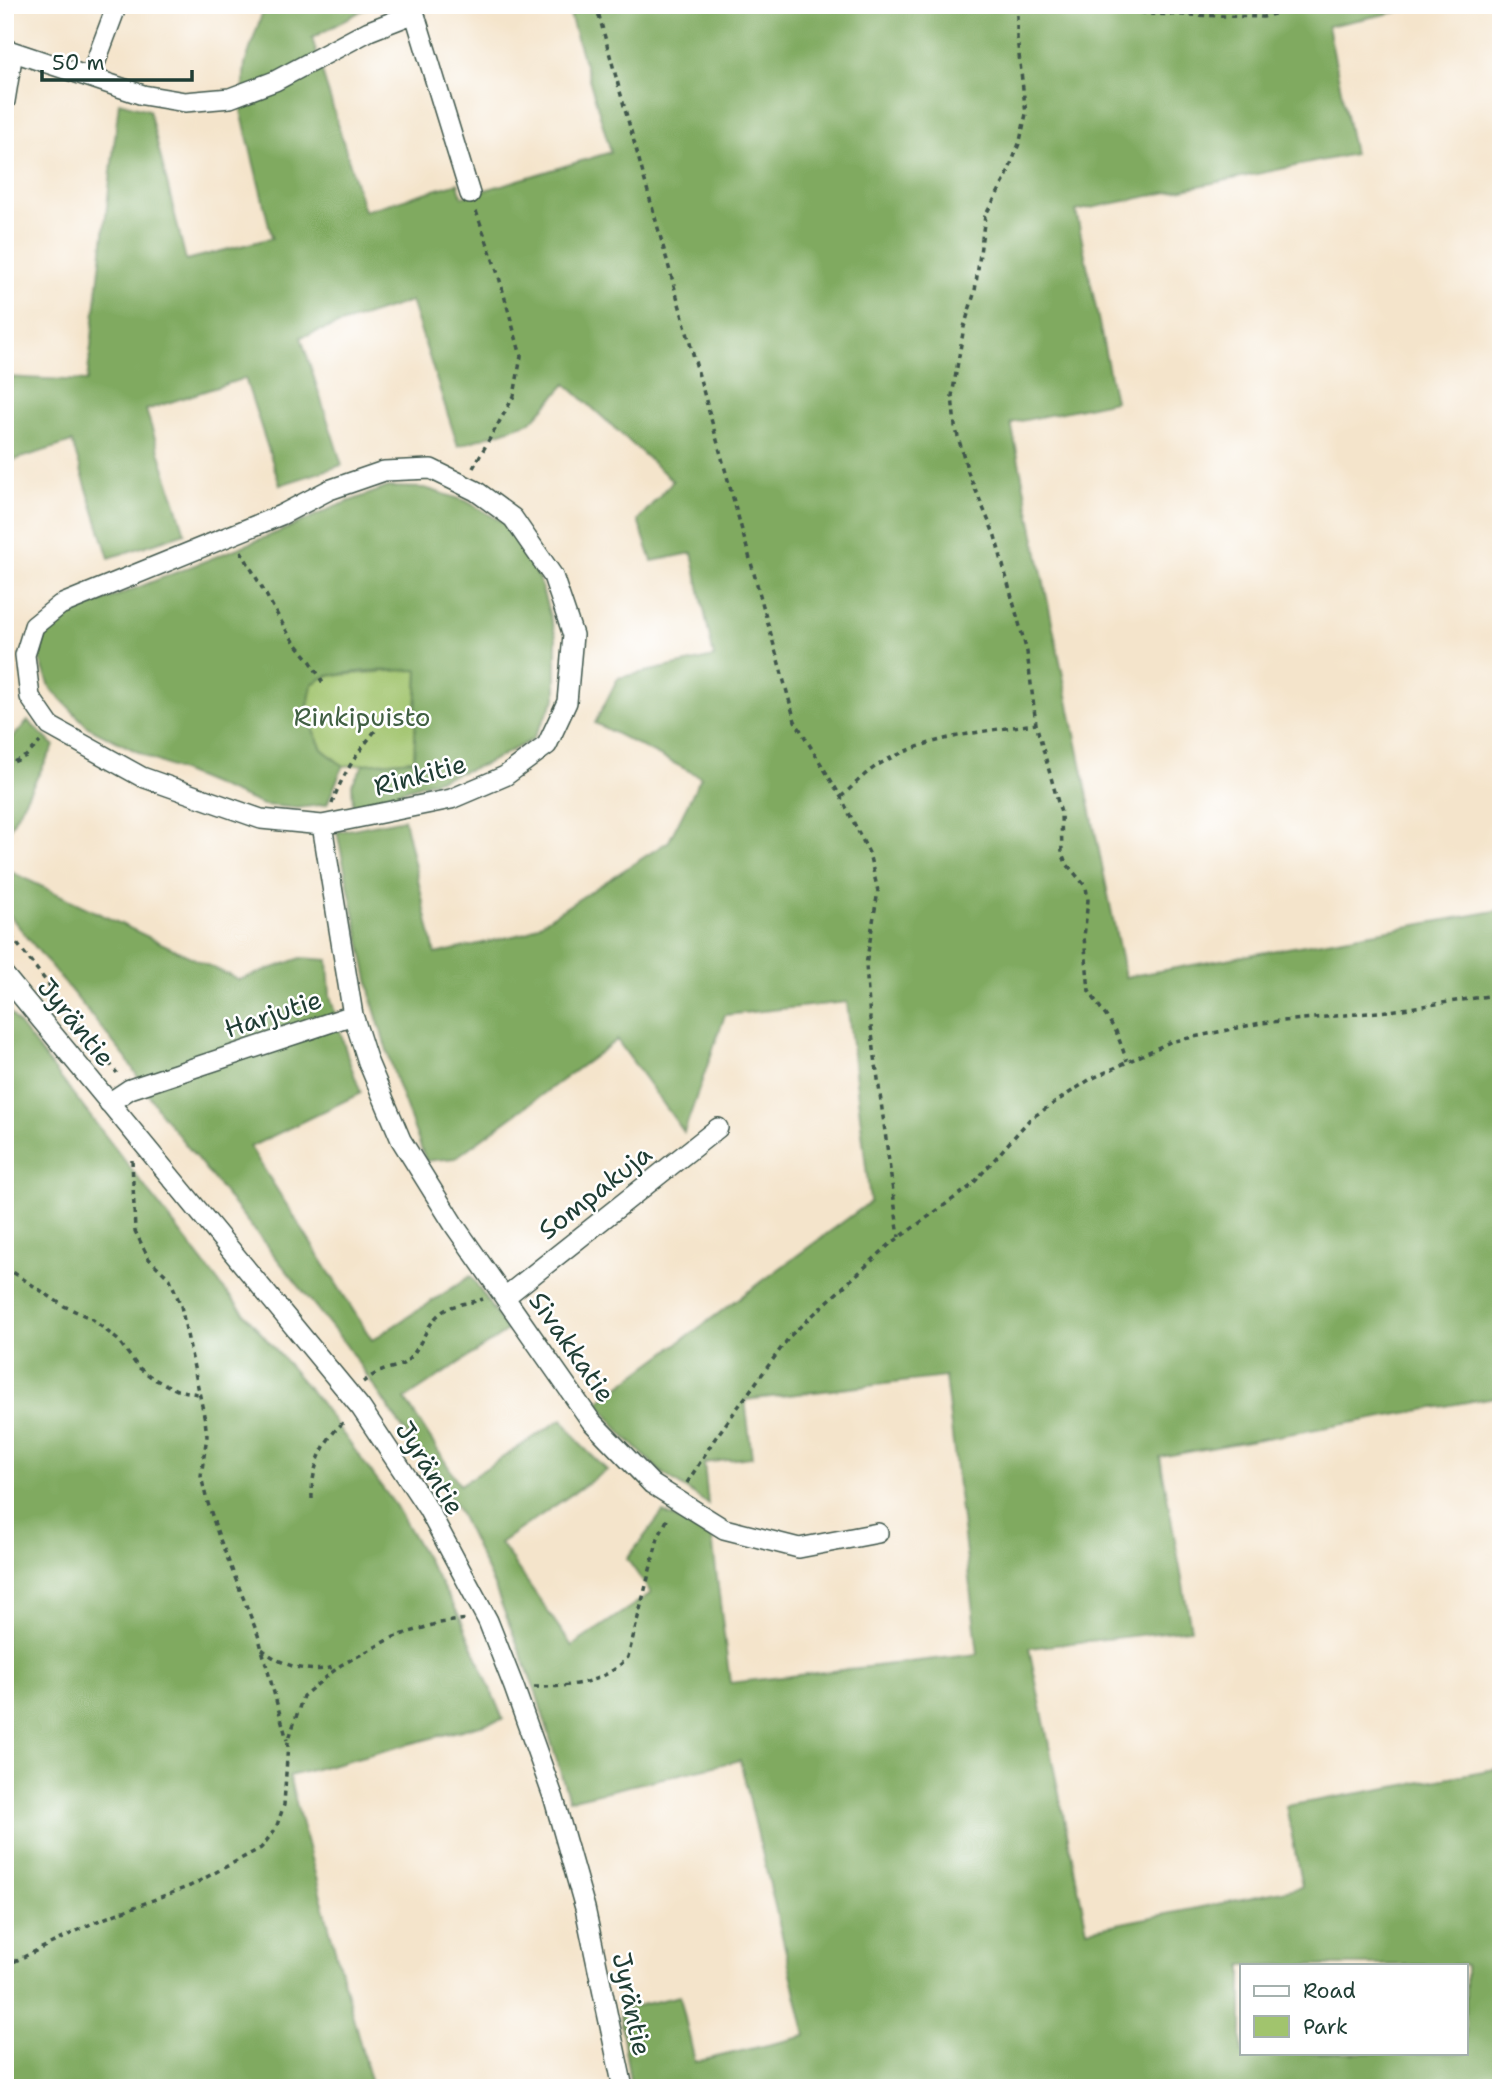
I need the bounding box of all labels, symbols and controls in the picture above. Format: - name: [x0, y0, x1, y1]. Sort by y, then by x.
- scale bar: [42, 38, 192, 82]
- text: 50 m: [52, 49, 105, 77]
- park label: Rinkipuisto: [293, 699, 431, 734]
- street label: Rinkitie: [370, 745, 470, 804]
- street label: Jyräntie: [30, 970, 123, 1073]
- street label: Harjutie: [220, 981, 326, 1046]
- street label: Sompakuja: [531, 1136, 659, 1247]
- street label: Sivakkatie: [521, 1284, 623, 1409]
- street label: Jyräntie: [388, 1414, 473, 1521]
- street label: Jyräntie: [604, 1949, 661, 2059]
- legend: [1240, 1964, 1468, 2054]
- text: Road: [1303, 1977, 1356, 2005]
- text: Park: [1303, 2013, 1348, 2041]

